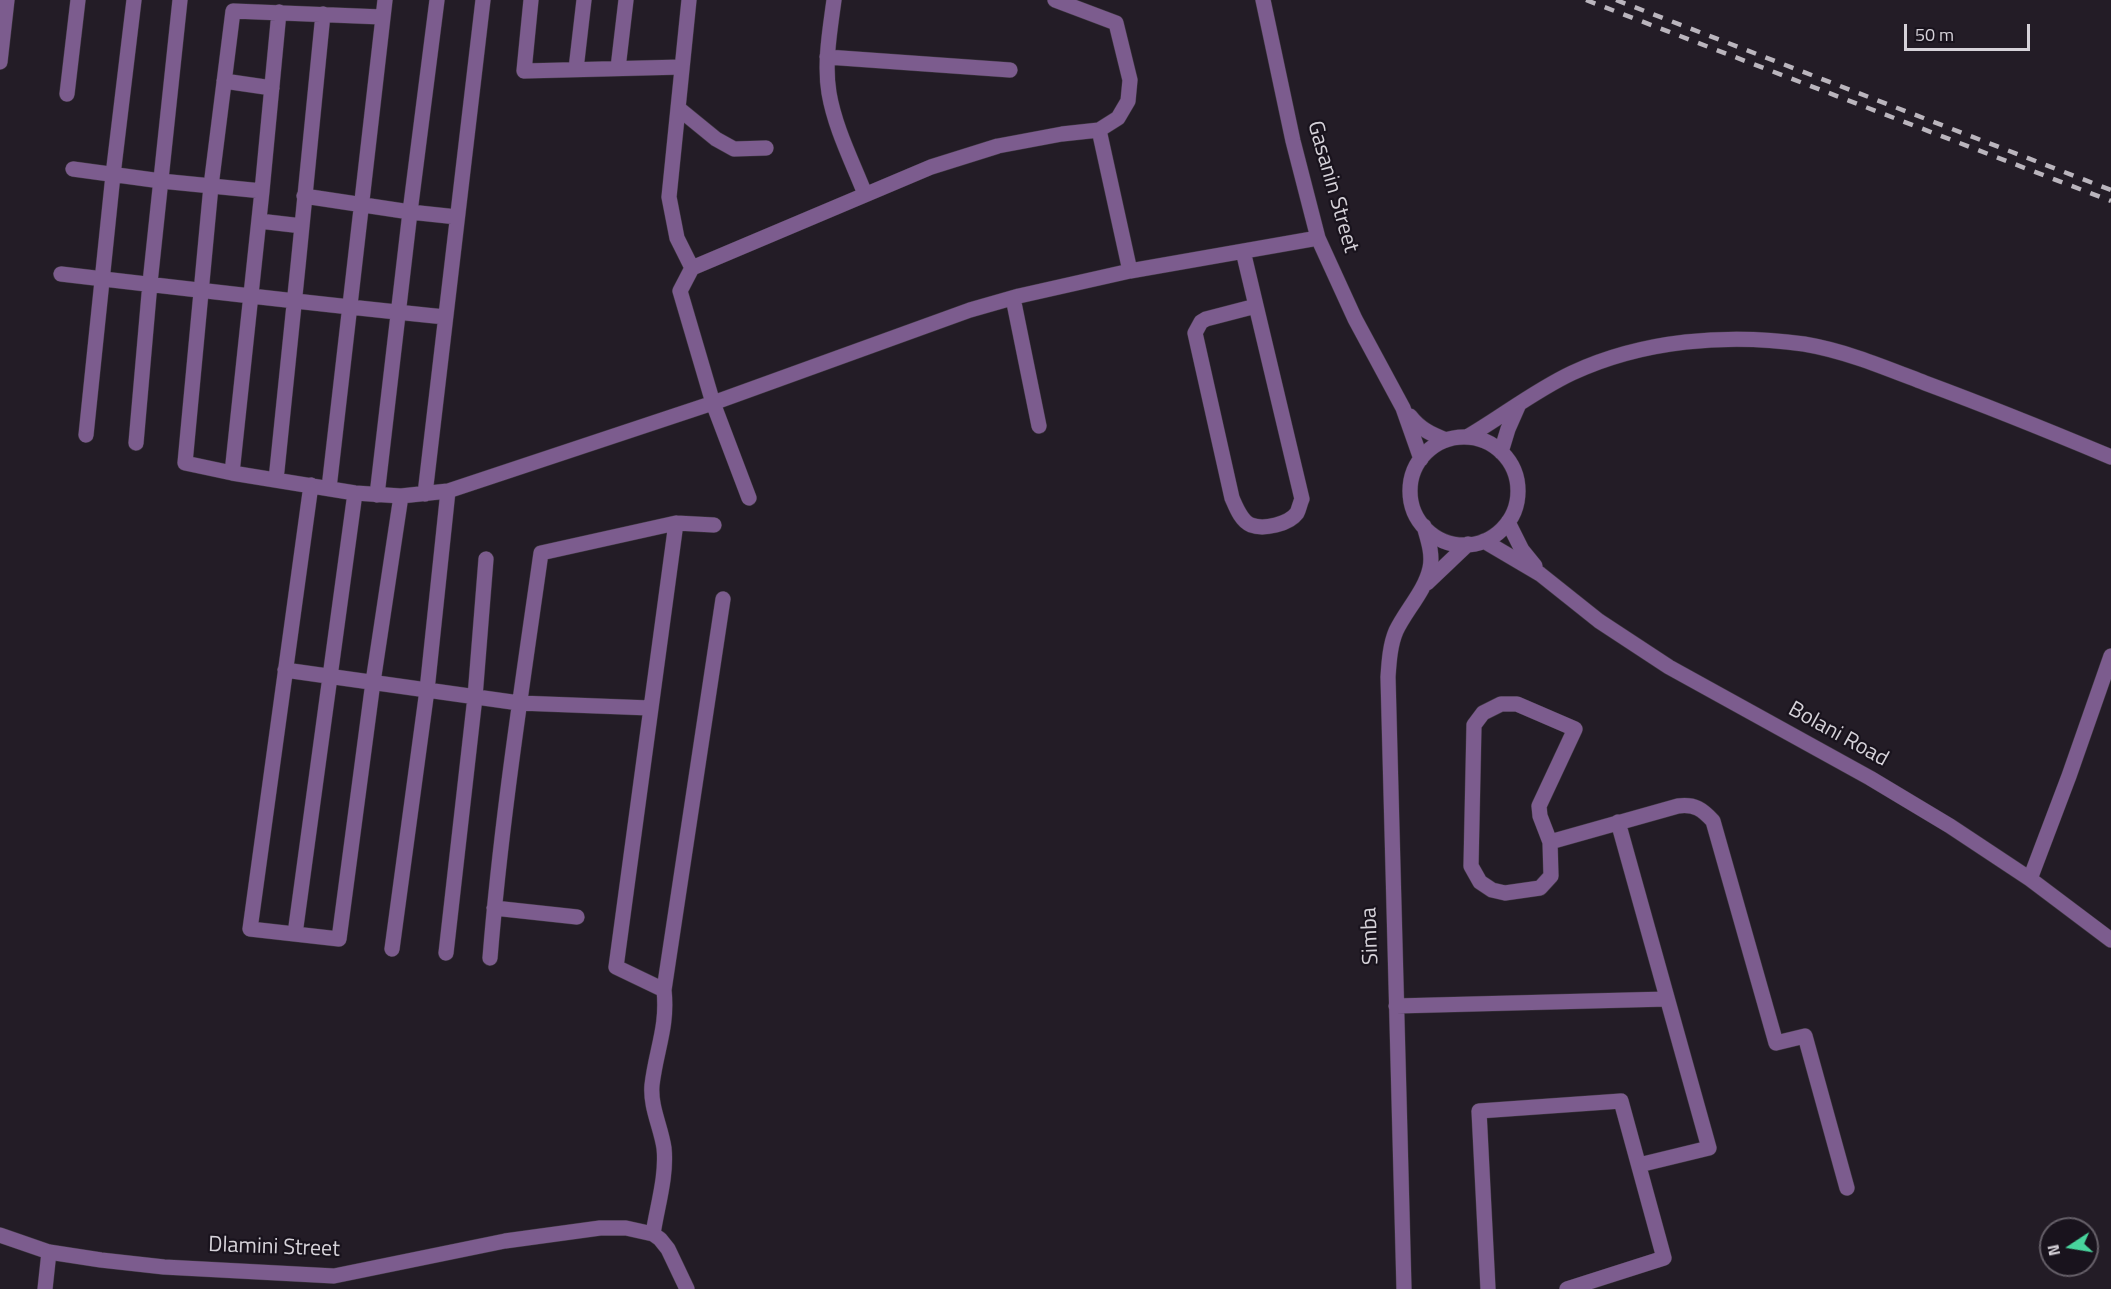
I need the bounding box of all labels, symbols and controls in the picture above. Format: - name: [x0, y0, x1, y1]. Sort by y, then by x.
- scale bar: [1907, 12, 2033, 50]
- text: 50 m: [1915, 21, 1954, 48]
- street label: Gasanin Street: [1301, 118, 1363, 256]
- street label: Bolani Road: [1783, 697, 1893, 773]
- street label: Simba: [1357, 907, 1385, 965]
- north arrow: [2039, 1217, 2099, 1277]
- street label: Dlamini Street: [208, 1233, 340, 1263]
- text: N: [2040, 1242, 2066, 1258]

